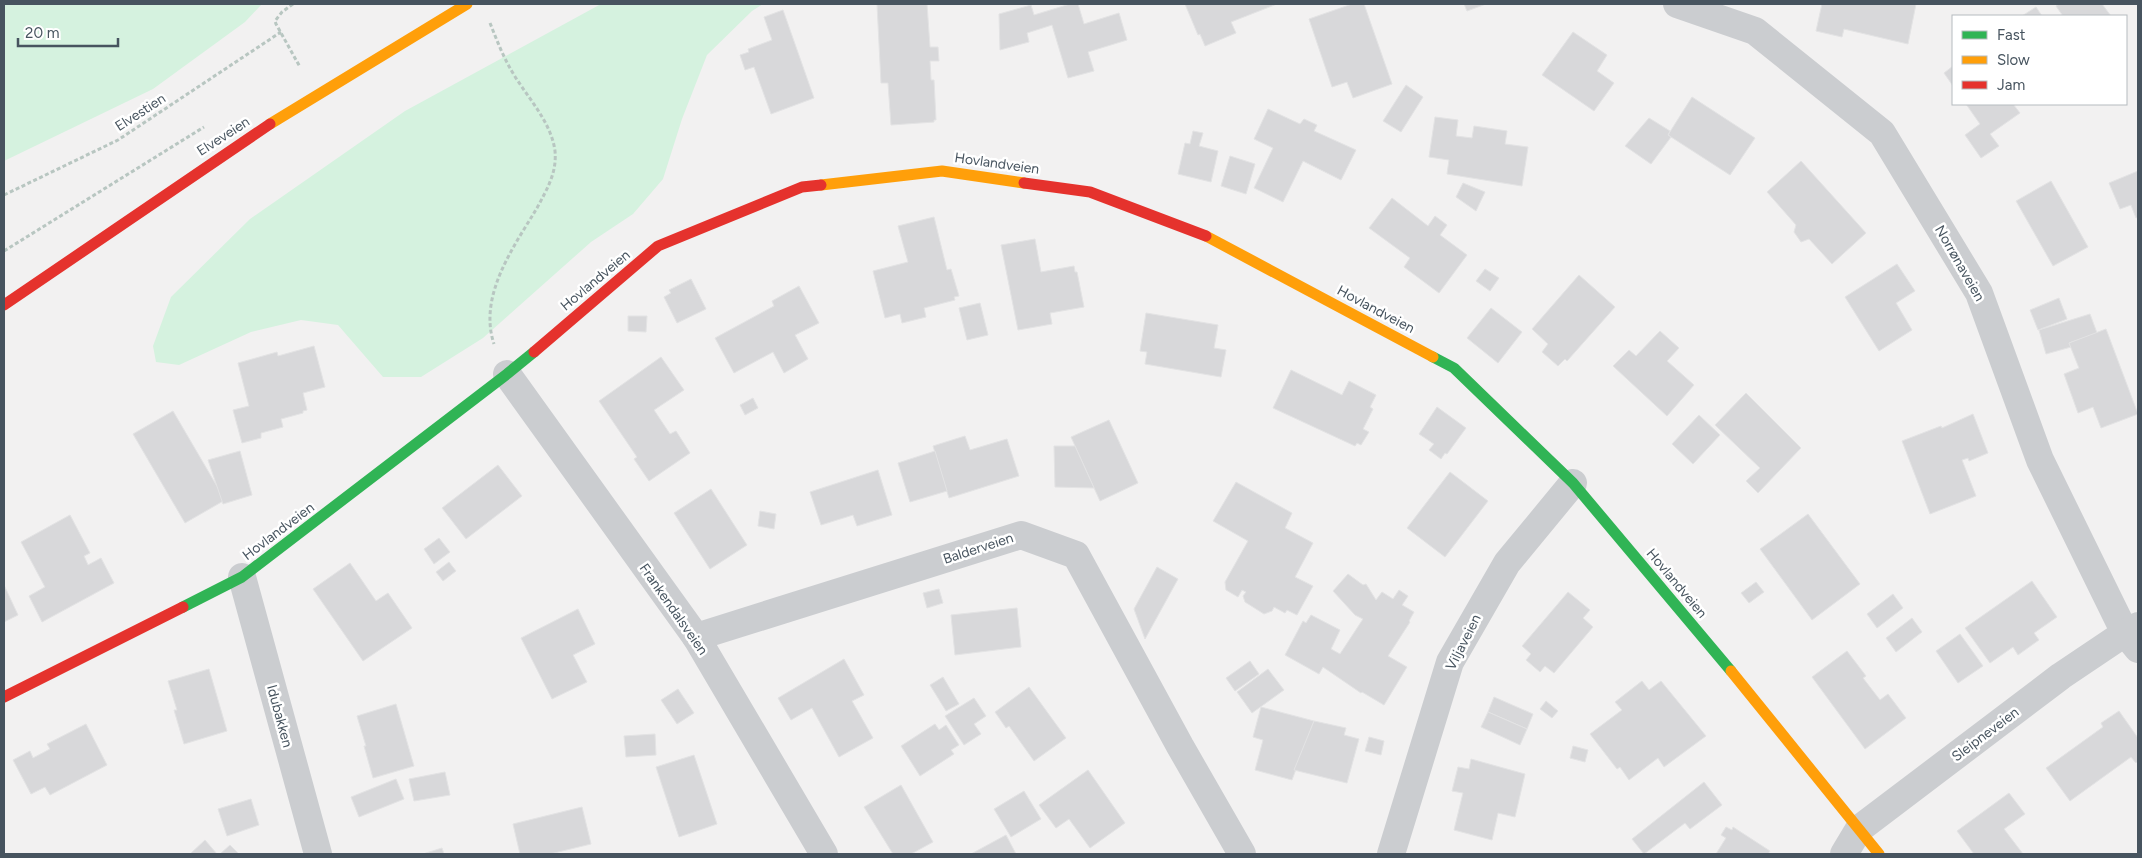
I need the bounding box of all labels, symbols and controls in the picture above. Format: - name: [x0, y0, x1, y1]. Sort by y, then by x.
- scale bar: [18, 15, 118, 47]
- legend: [1952, 15, 2127, 105]
- text: 20 m: [25, 24, 59, 42]
- text: Fast: [1997, 26, 2026, 44]
- text: Slow: [1997, 51, 2030, 69]
- text: Jam: [1997, 76, 2025, 94]
- street label: Elvestien: [112, 90, 169, 135]
- street label: Elveveien: [194, 113, 253, 160]
- street label: Hovlandveien: [953, 149, 1041, 178]
- street label: Norrønaveien: [1931, 222, 1988, 304]
- street label: Hovlandveien: [557, 246, 634, 314]
- street label: Hovlandveien: [1334, 282, 1418, 337]
- street label: Hovlandveien: [239, 499, 318, 564]
- street label: Balderveien: [941, 529, 1016, 568]
- street label: Hovlandveien: [1643, 545, 1711, 622]
- street label: Frankendalsveien: [636, 560, 712, 658]
- street label: Viljaveien: [1442, 611, 1485, 673]
- street label: Idubakken: [263, 683, 296, 749]
- street label: Sleipneveien: [1948, 704, 2022, 765]

